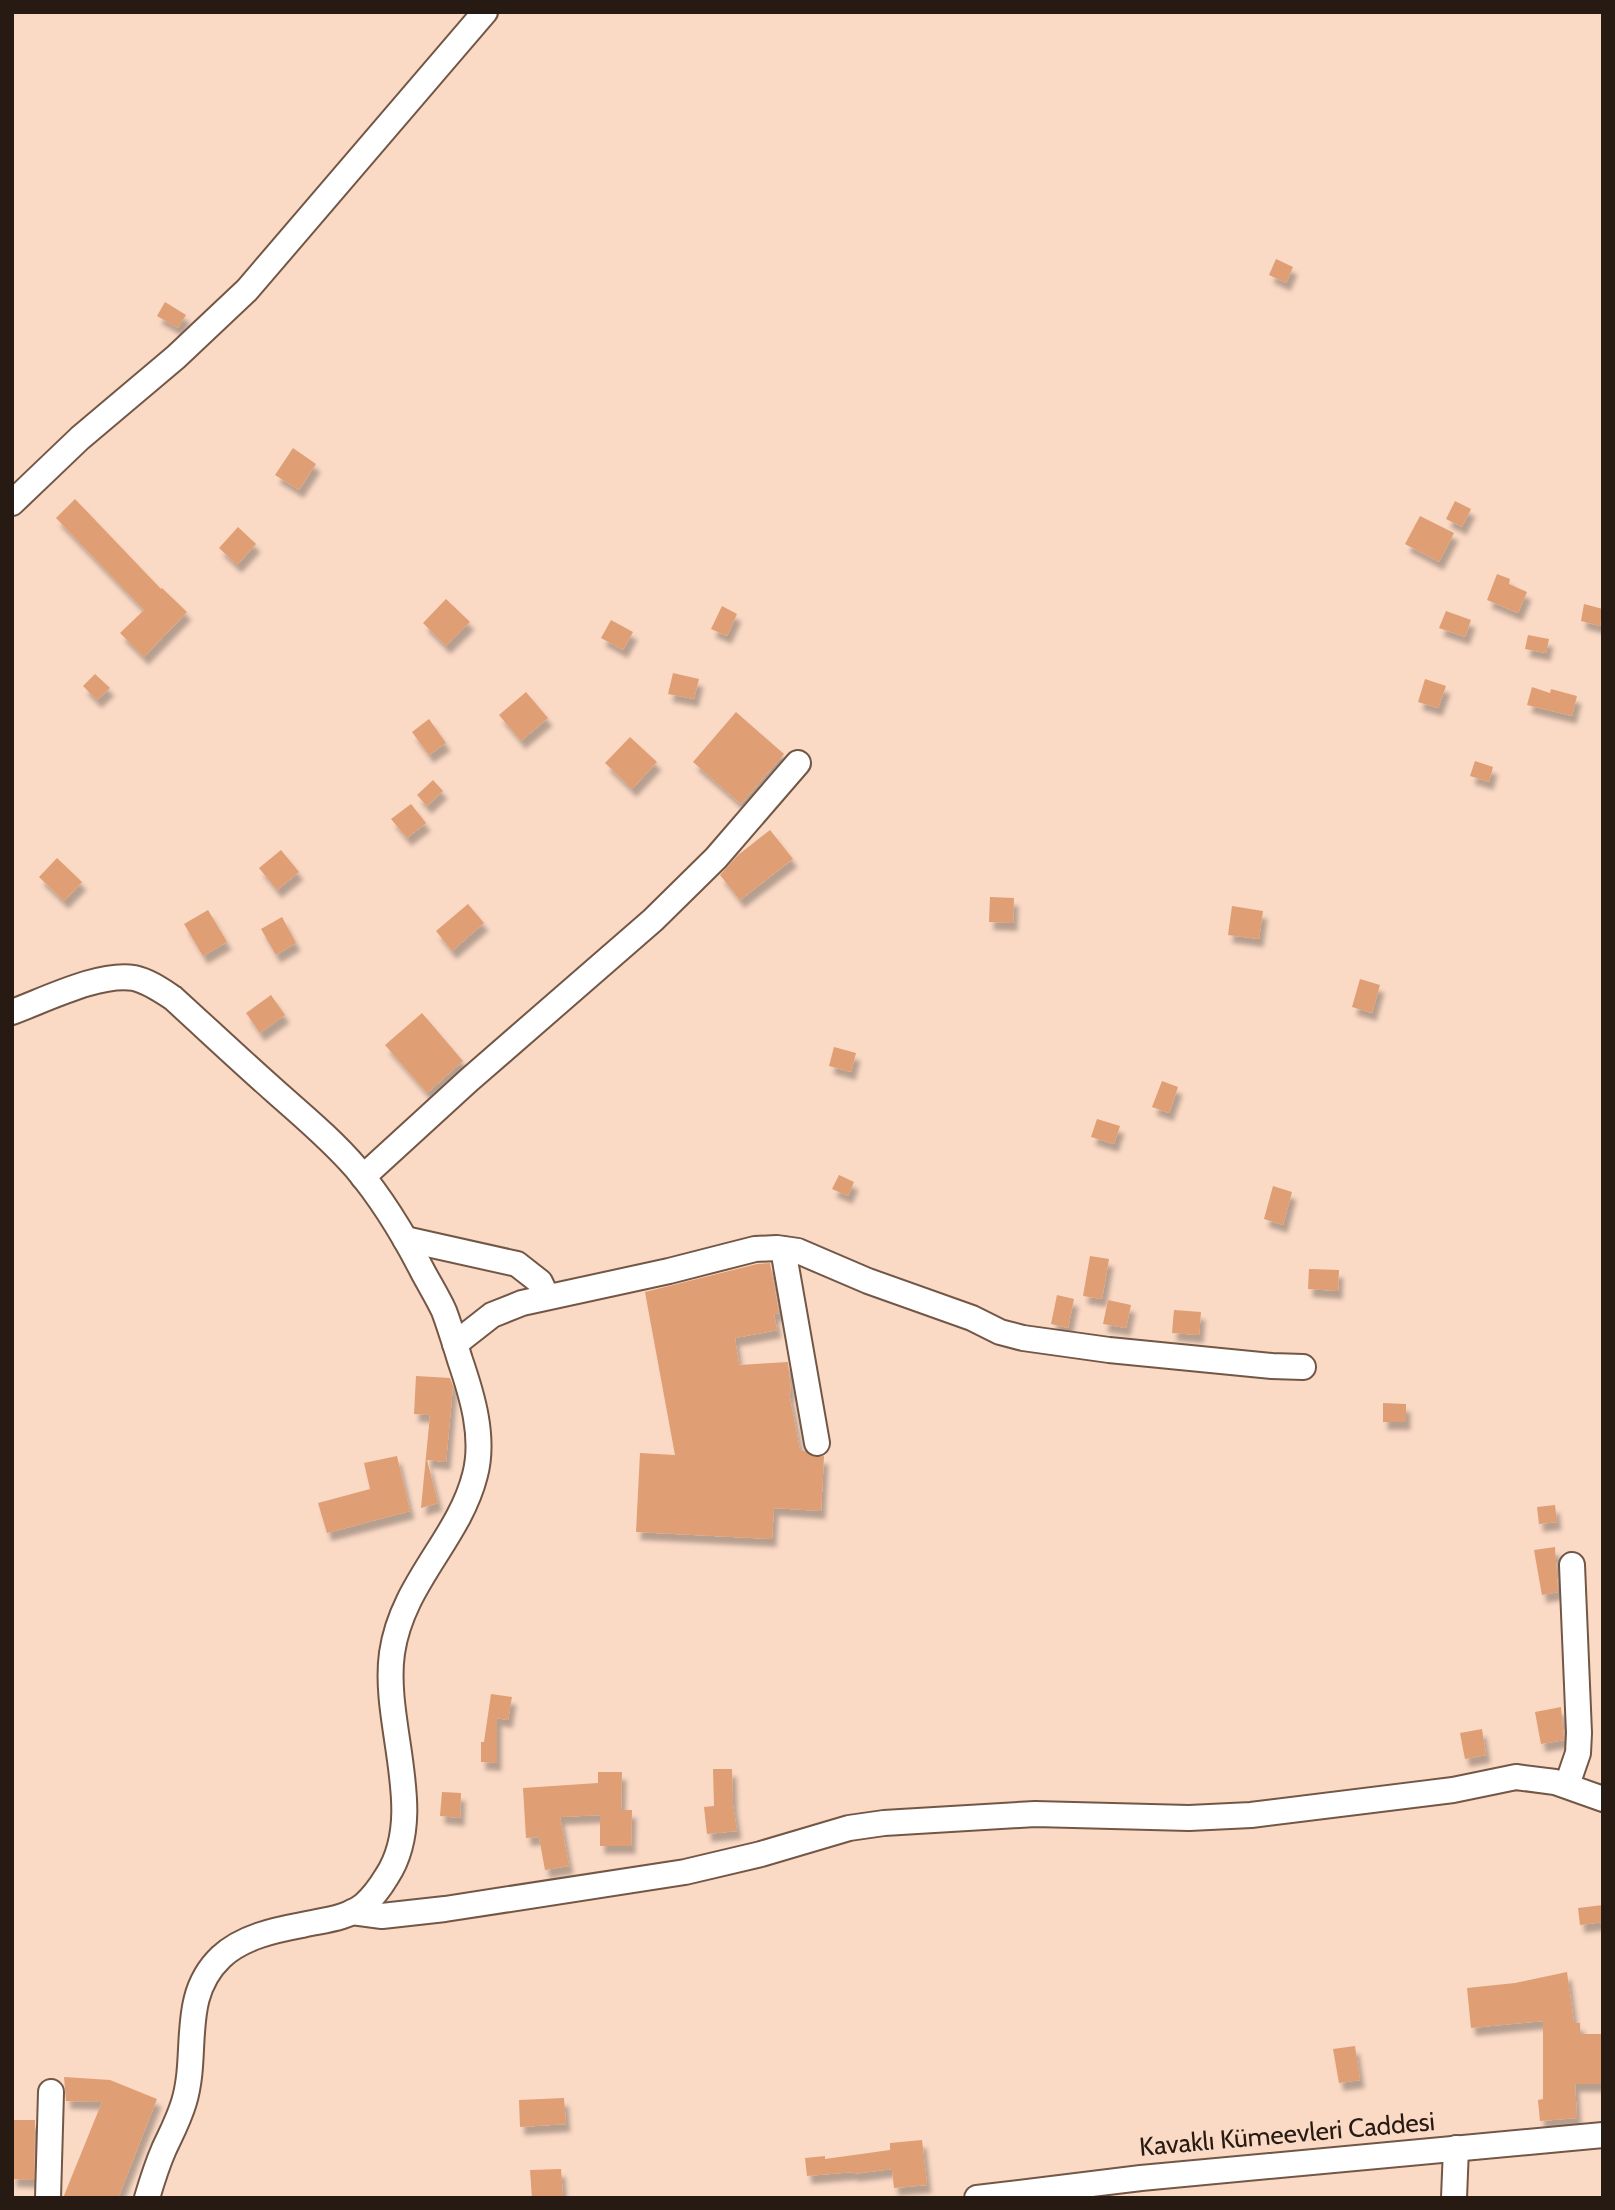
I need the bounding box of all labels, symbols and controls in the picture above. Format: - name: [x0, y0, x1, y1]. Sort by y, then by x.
- street label: Kavaklı Kümeevleri Caddesi: [1138, 2105, 1436, 2163]

